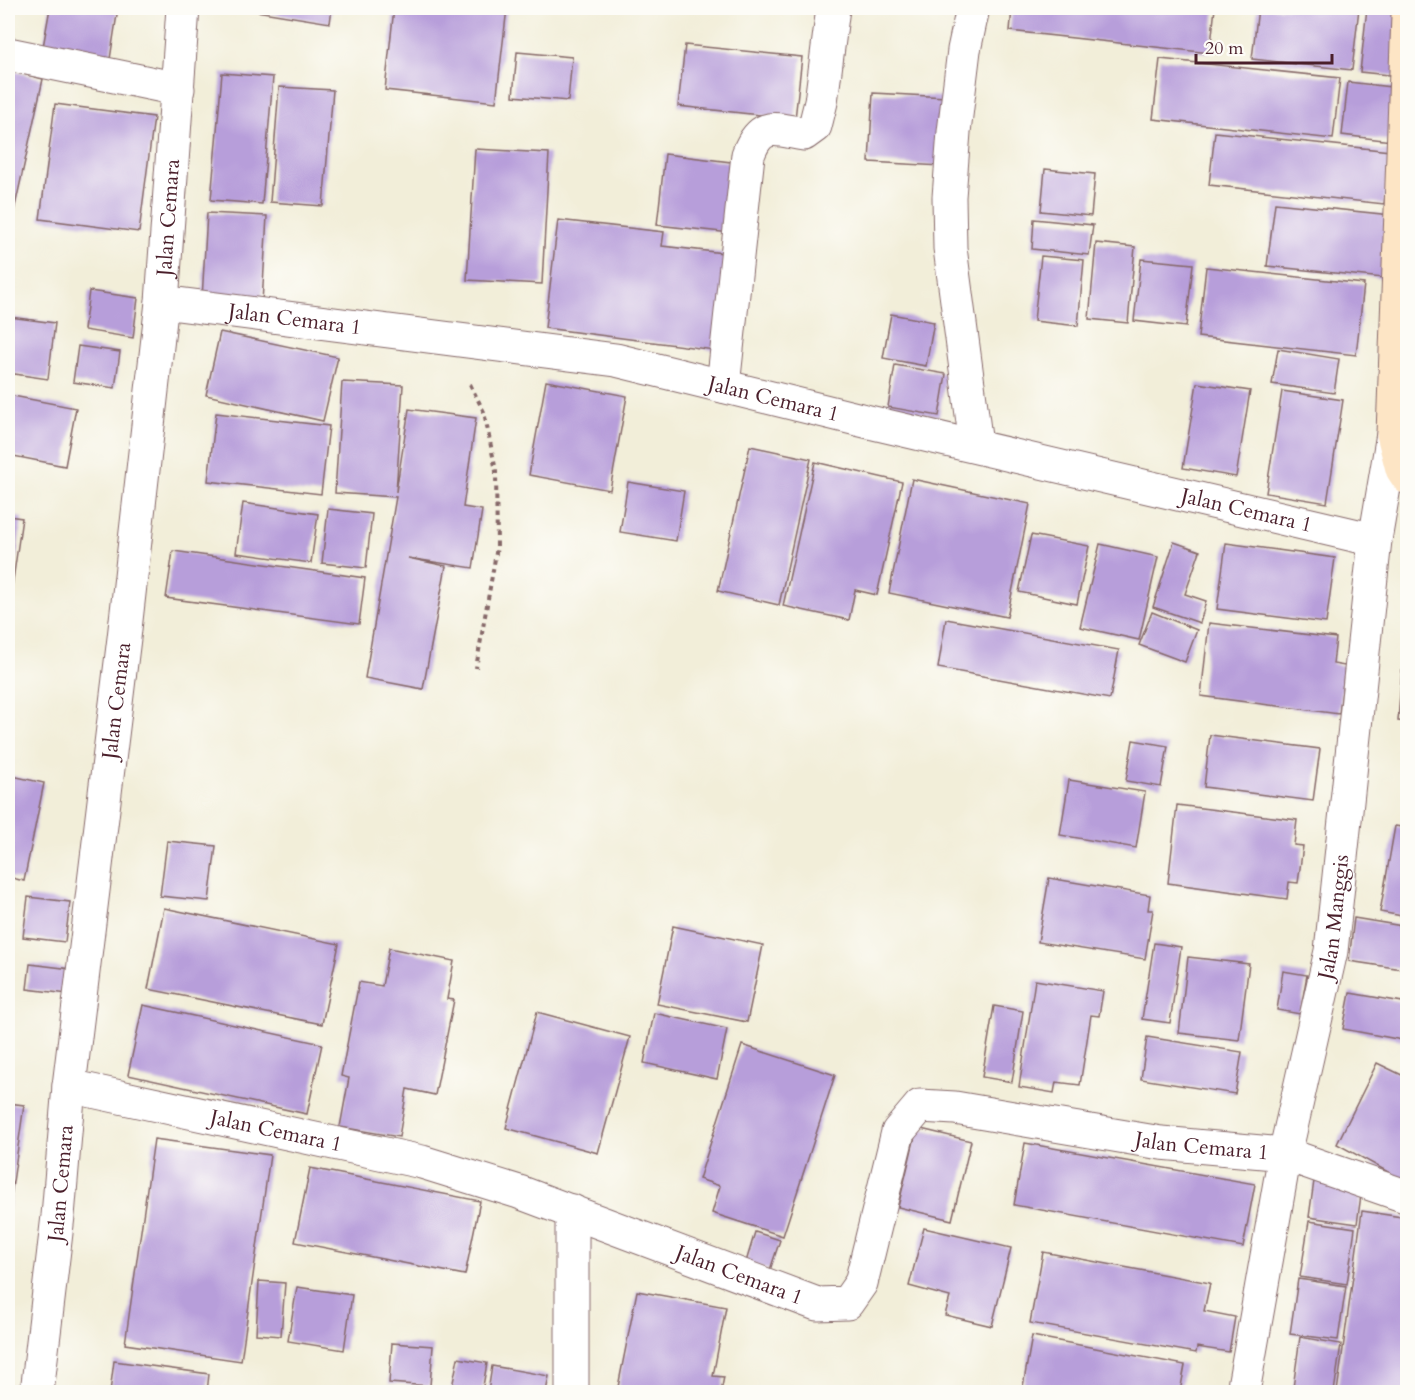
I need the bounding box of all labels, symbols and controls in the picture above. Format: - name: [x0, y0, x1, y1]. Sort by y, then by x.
- scale bar: [1196, 27, 1332, 65]
- text: 20 m: [1205, 36, 1244, 61]
- street label: Jalan Cemara: [150, 158, 187, 280]
- street label: Jalan Cemara 1: [224, 296, 363, 342]
- street label: Jalan Cemara 1: [702, 368, 842, 429]
- street label: Jalan Cemara 1: [1175, 481, 1315, 540]
- street label: Jalan Cemara: [95, 641, 138, 764]
- street label: Jalan Manggis: [1310, 853, 1356, 985]
- street label: Jalan Cemara 1: [205, 1102, 345, 1159]
- street label: Jalan Cemara: [41, 1124, 81, 1247]
- street label: Jalan Cemara 1: [1130, 1124, 1270, 1167]
- street label: Jalan Cemara 1: [669, 1237, 807, 1312]

